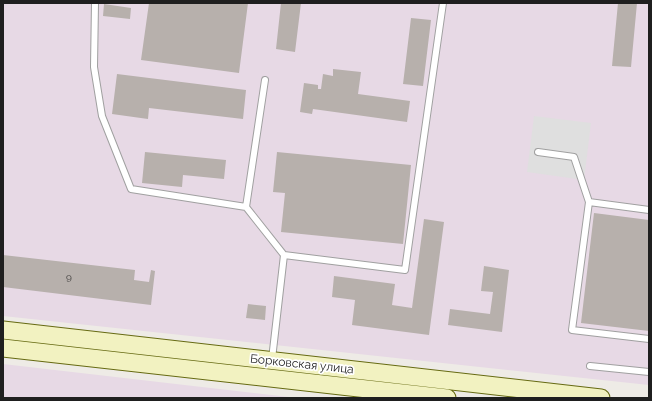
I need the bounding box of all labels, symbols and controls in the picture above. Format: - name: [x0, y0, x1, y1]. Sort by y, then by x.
- house number: 9: [66, 271, 72, 282]
- street label: Борковская улица: [250, 352, 354, 376]

